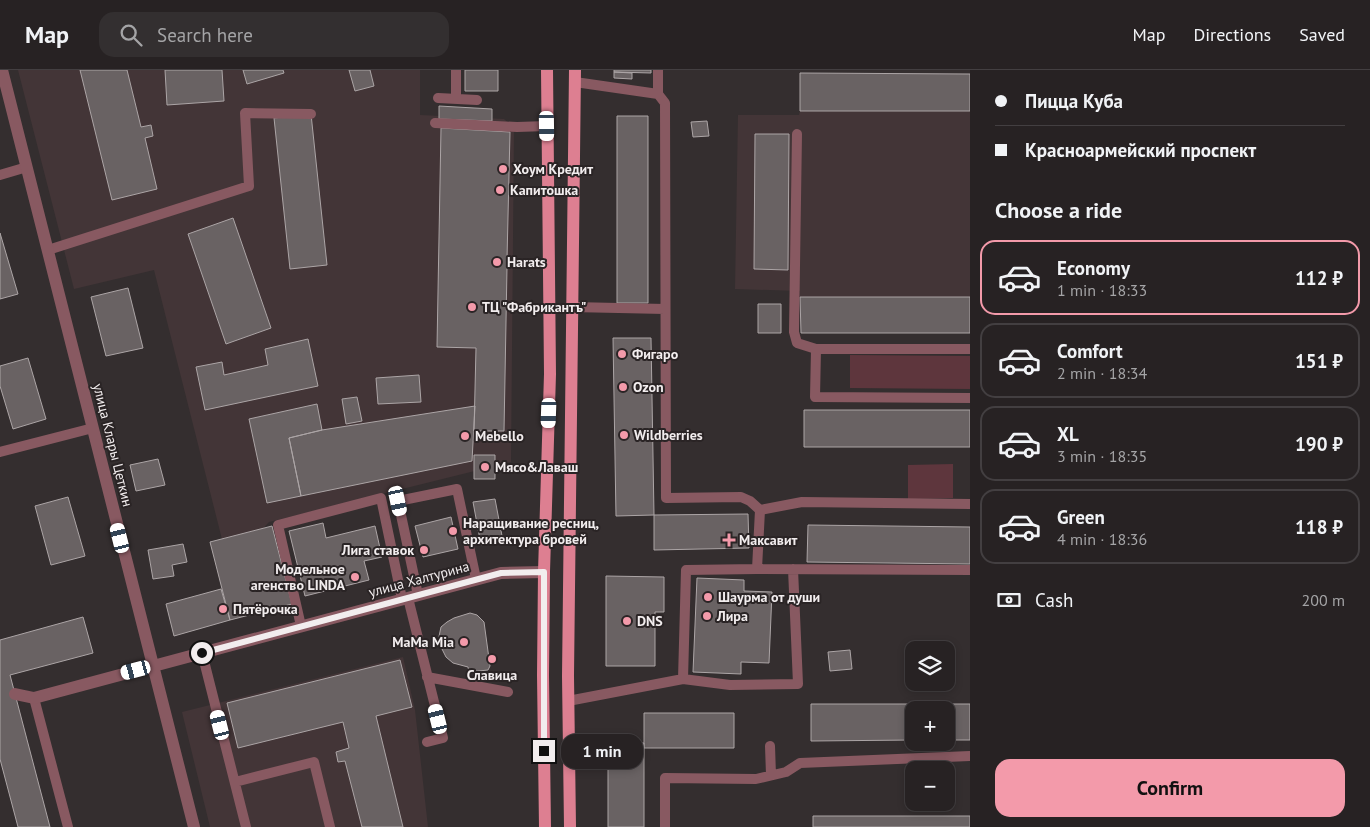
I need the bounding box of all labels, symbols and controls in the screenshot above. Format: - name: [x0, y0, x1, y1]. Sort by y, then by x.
- search box: [99, 12, 449, 57]
- text: Map: [25, 19, 69, 50]
- icon: search: [117, 21, 145, 49]
- text: Search here: [157, 23, 253, 47]
- text: Map: [1133, 23, 1165, 46]
- text: Directions: [1193, 23, 1271, 46]
- text: Saved: [1299, 23, 1345, 46]
- text: Пицца Куба: [1025, 89, 1123, 113]
- car: [539, 111, 554, 141]
- text: Красноармейский проспект: [1025, 138, 1256, 162]
- place label: Хоум Кредит: [513, 160, 593, 178]
- marker: Хоум Кредит: [497, 163, 509, 175]
- place label: Капитошка: [510, 181, 578, 199]
- marker: Капитошка: [494, 184, 506, 196]
- text: Choose a ride: [995, 196, 1122, 224]
- place label: Harats: [507, 253, 546, 271]
- icon: car: [997, 255, 1042, 300]
- marker: Harats: [491, 256, 503, 268]
- text: Economy: [1057, 256, 1130, 280]
- text: 112 ₽: [1295, 266, 1343, 290]
- text: 1 min · 18:33: [1057, 280, 1147, 300]
- place label: ТЦ "Фабрикантъ": [482, 298, 586, 316]
- marker: ТЦ "Фабрикантъ": [466, 301, 478, 313]
- icon: car: [997, 338, 1042, 383]
- text: Comfort: [1057, 339, 1123, 363]
- place label: Фигаро: [632, 345, 679, 363]
- marker: Фигаро: [616, 348, 628, 360]
- text: 151 ₽: [1295, 349, 1343, 373]
- text: 2 min · 18:34: [1057, 363, 1147, 383]
- place label: Ozon: [633, 378, 664, 396]
- marker: Ozon: [617, 381, 629, 393]
- street label: улица Клары Цеткин: [89, 382, 137, 508]
- car: [540, 398, 557, 428]
- icon: car: [997, 421, 1042, 466]
- text: XL: [1057, 422, 1079, 446]
- place label: Wildberries: [634, 426, 703, 444]
- place label: Mebello: [475, 427, 524, 445]
- marker: Wildberries: [618, 429, 630, 441]
- marker: Mebello: [459, 430, 471, 442]
- text: 190 ₽: [1295, 432, 1343, 456]
- text: 3 min · 18:35: [1057, 446, 1147, 466]
- place label: Мясо&Лаваш: [495, 458, 578, 476]
- marker: Мясо&Лаваш: [479, 461, 491, 473]
- car: [387, 485, 408, 517]
- icon: car: [997, 504, 1042, 549]
- text: Green: [1057, 505, 1105, 529]
- place label: Наращивание ресниц, архитектура бровей: [463, 514, 599, 548]
- text: 118 ₽: [1295, 515, 1343, 539]
- car: [109, 522, 130, 554]
- marker: Наращивание ресниц, архитектура бровей: [447, 525, 459, 537]
- text: 4 min · 18:36: [1057, 529, 1147, 549]
- place label: Максавит: [739, 531, 798, 549]
- marker: Максавит: [723, 534, 735, 546]
- place label: Лига ставок: [341, 541, 414, 559]
- marker: Лига ставок: [418, 544, 430, 556]
- street label: улица Халтурина: [367, 557, 471, 601]
- place label: Модельное агенство LINDA: [251, 560, 346, 594]
- marker: Модельное агенство LINDA: [349, 571, 361, 583]
- icon: cash: [995, 586, 1023, 614]
- place label: Шаурма от души: [718, 588, 820, 606]
- text: Cash: [1035, 588, 1073, 612]
- text: 200 m: [1302, 590, 1345, 610]
- marker: Шаурма от души: [702, 591, 714, 603]
- place label: Пятёрочка: [233, 600, 298, 618]
- marker: Пятёрочка: [217, 603, 229, 615]
- place label: Лира: [716, 607, 748, 625]
- marker: Лира: [701, 610, 713, 622]
- place label: DNS: [637, 612, 663, 630]
- marker: DNS: [621, 615, 633, 627]
- place label: MaMa Mia: [392, 633, 454, 651]
- marker: MaMa Mia: [458, 636, 470, 648]
- map controls: [905, 641, 955, 811]
- button: layers: [905, 641, 955, 691]
- route start: [191, 642, 213, 664]
- marker: Славица: [486, 653, 498, 665]
- car: [119, 659, 152, 681]
- place label: Славица: [467, 666, 517, 684]
- button: +: [905, 701, 955, 751]
- car: [427, 703, 448, 735]
- car: [209, 709, 230, 741]
- callout: 1 min: [562, 734, 644, 768]
- route end: [533, 740, 555, 762]
- text: 1 min: [582, 741, 622, 761]
- button: Confirm: [995, 759, 1345, 817]
- button: −: [905, 761, 955, 811]

